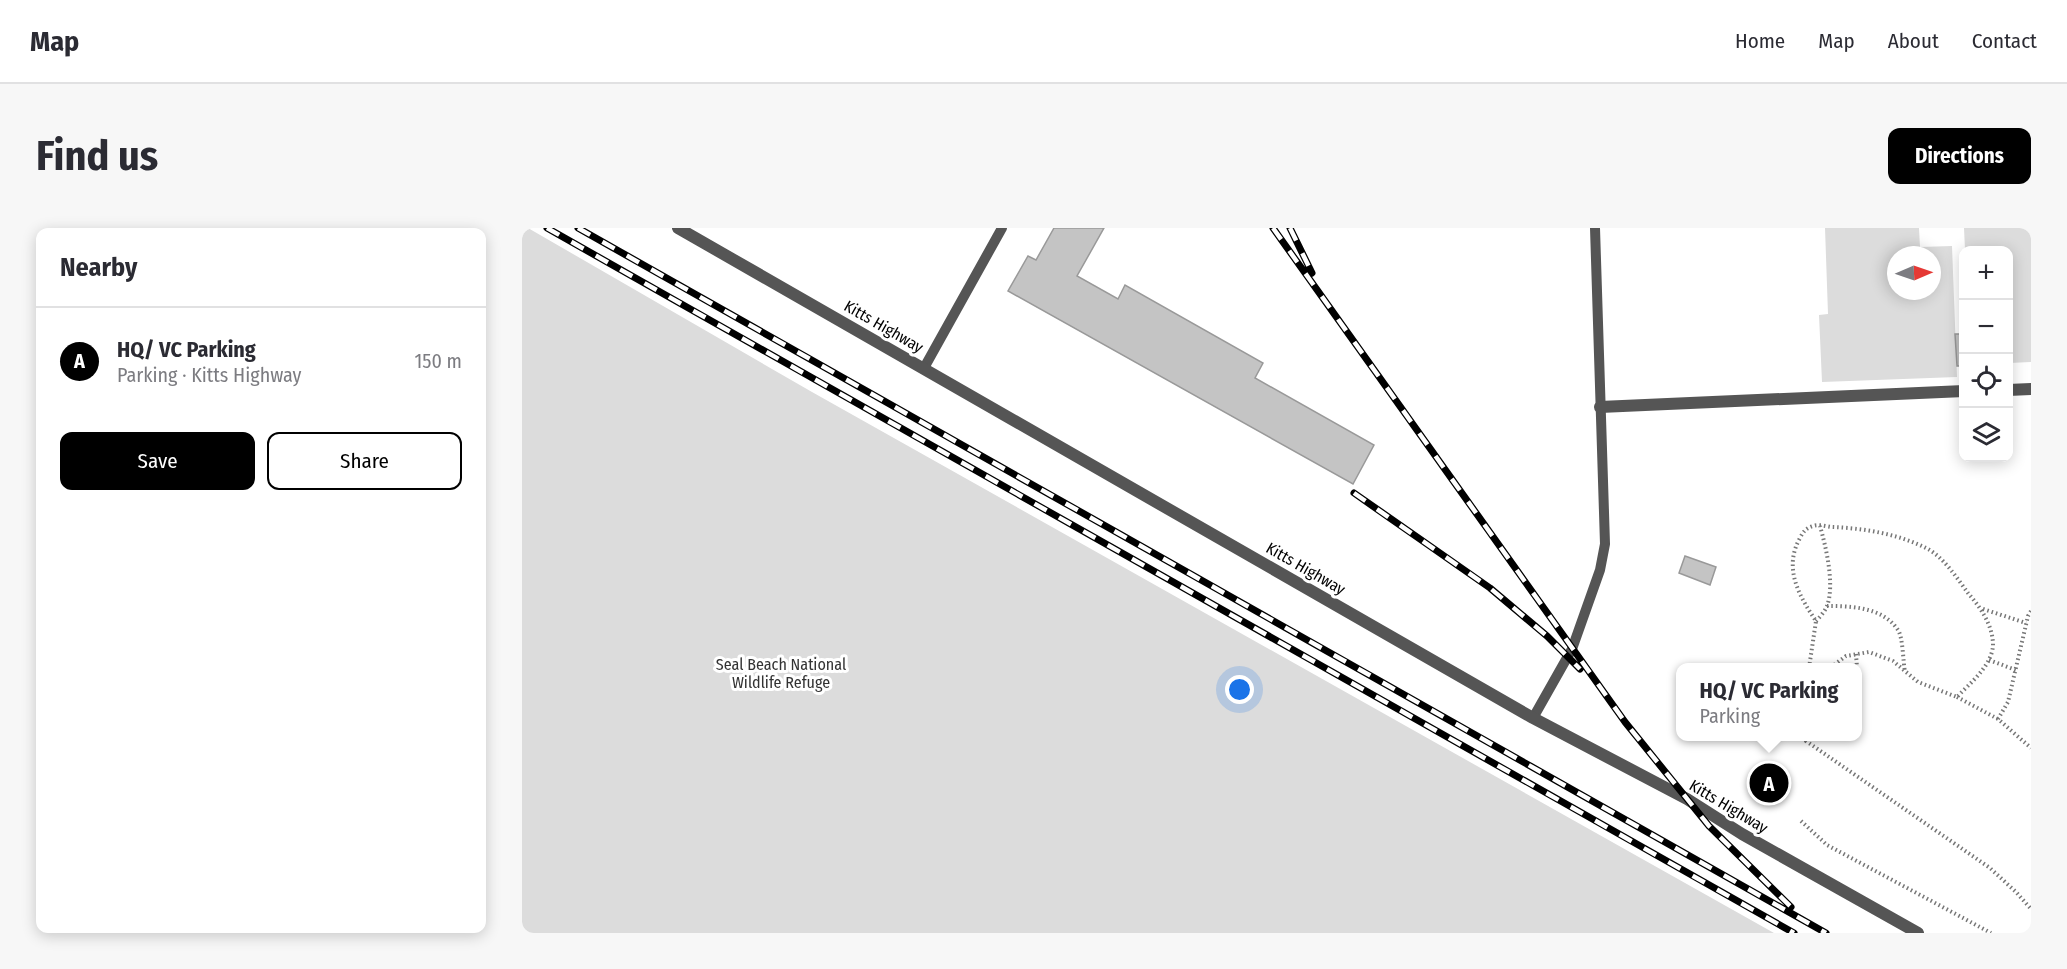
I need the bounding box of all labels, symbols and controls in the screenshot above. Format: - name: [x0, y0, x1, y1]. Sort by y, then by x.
- text: Map: [30, 25, 79, 58]
- text: Home: [1735, 28, 1785, 54]
- text: Map: [1818, 28, 1855, 54]
- text: About: [1888, 28, 1939, 54]
- text: Contact: [1972, 28, 2037, 54]
- button: Directions: [1888, 128, 2031, 184]
- text: Find us: [36, 131, 158, 181]
- north arrow: [1887, 246, 1941, 300]
- map controls: [1959, 246, 2013, 462]
- button: +: [1959, 246, 2013, 300]
- text: Nearby: [60, 252, 137, 283]
- street label: Kitts Highway: [841, 296, 927, 357]
- button: −: [1959, 300, 2013, 354]
- text: HQ/ VC Parking: [117, 336, 256, 363]
- text: A: [74, 349, 85, 373]
- text: 150 m: [415, 349, 462, 373]
- button: locate: [1959, 354, 2013, 408]
- text: Parking · Kitts Highway: [117, 363, 301, 387]
- button: layers: [1959, 408, 2013, 462]
- button: Save: [60, 432, 255, 490]
- button: Share: [267, 432, 462, 490]
- street label: Kitts Highway: [1263, 538, 1349, 599]
- park label: Seal Beach National Wildlife Refuge: [716, 655, 846, 692]
- popup: [1676, 663, 1862, 741]
- your location: [1225, 675, 1254, 704]
- text: HQ/ VC Parking: [1700, 677, 1838, 704]
- text: Parking: [1700, 704, 1760, 728]
- pin: A: [1750, 760, 1788, 806]
- street label: Kitts Highway: [1686, 776, 1772, 838]

